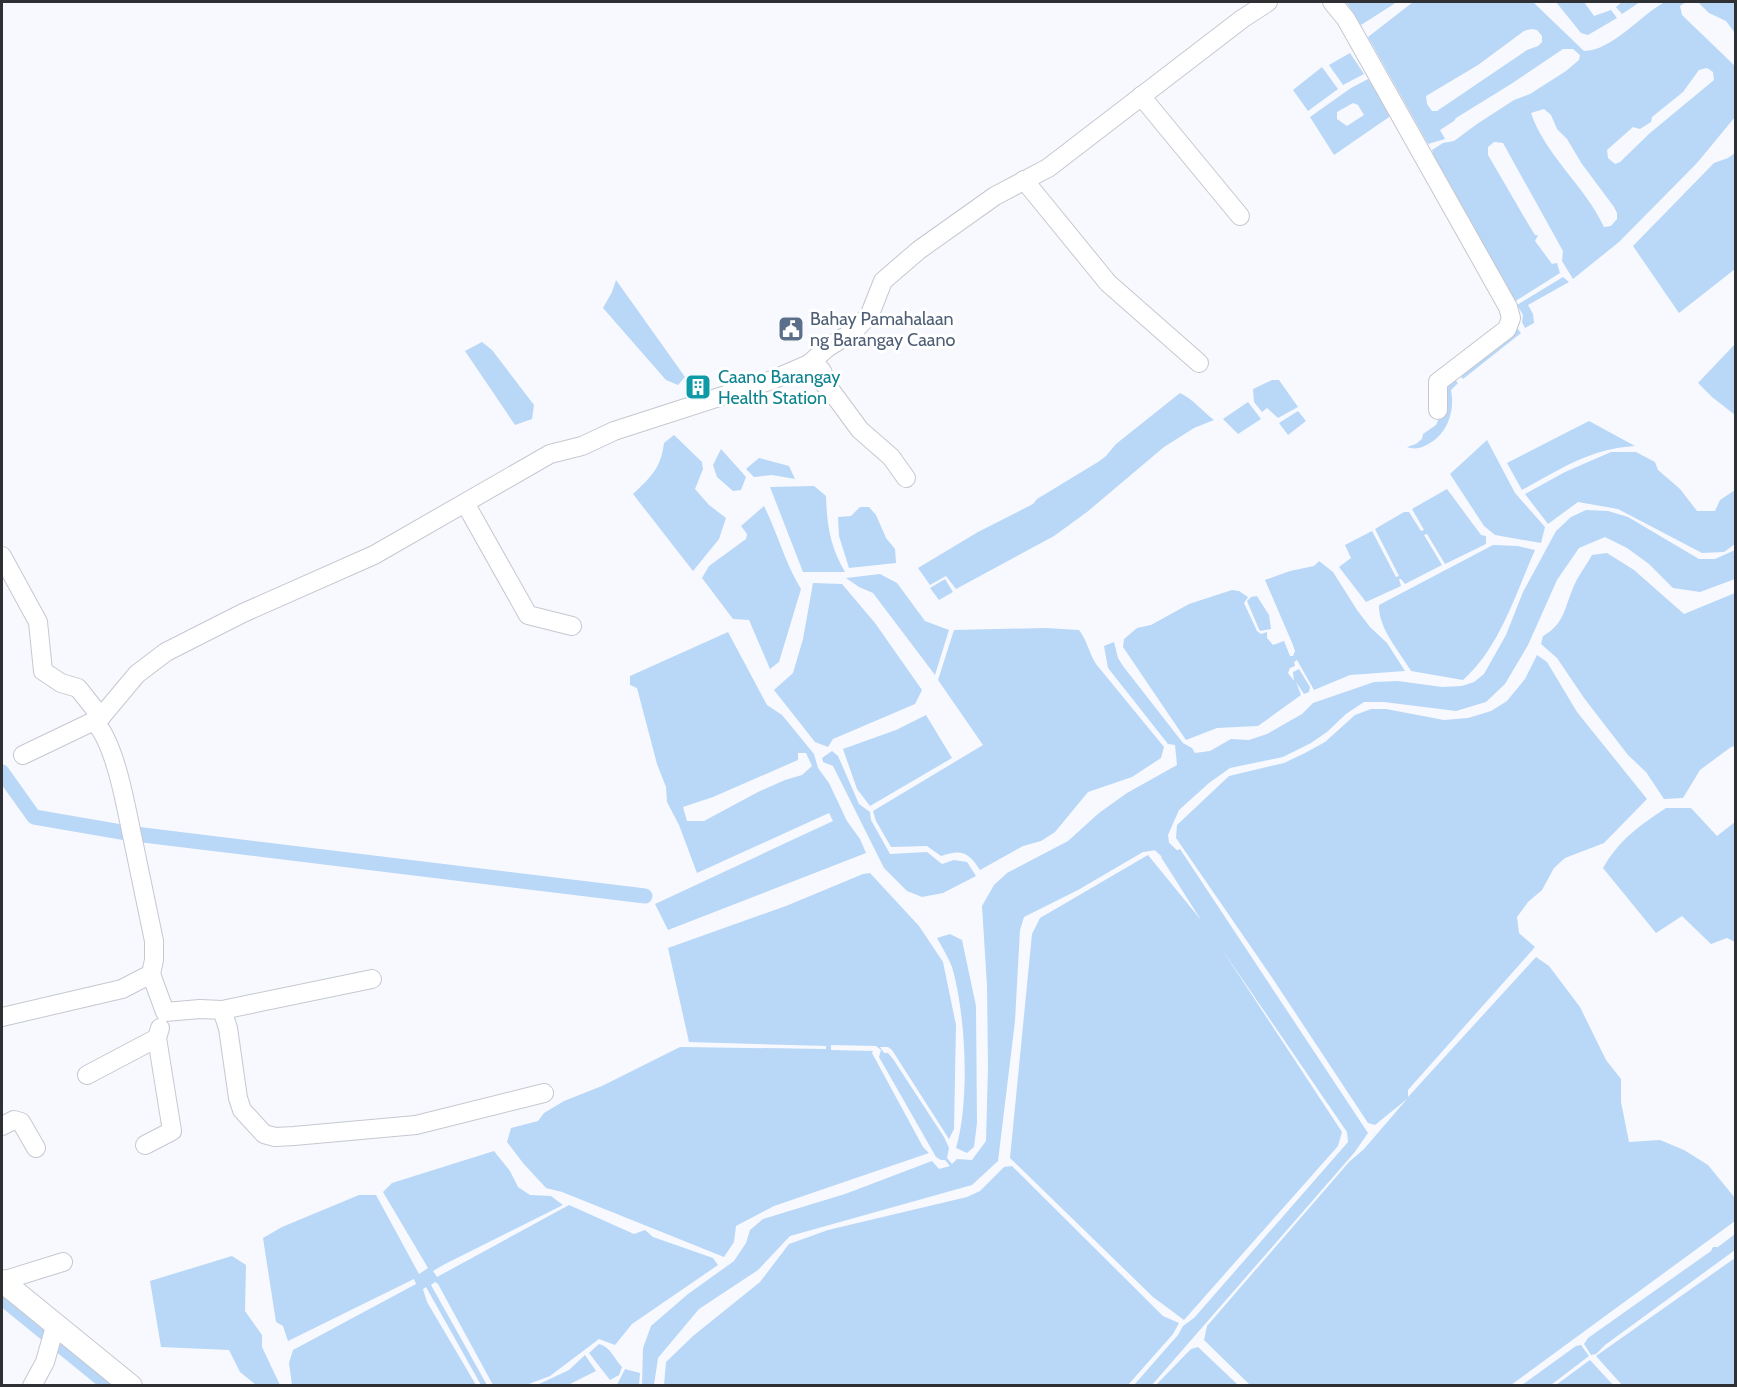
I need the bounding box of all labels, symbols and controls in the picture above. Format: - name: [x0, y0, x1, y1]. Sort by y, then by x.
- place label: Bahay Pamahalaan ng Barangay Caano: [810, 308, 956, 351]
- public building icon: Bahay Pamahalaan ng Barangay Caano: [776, 314, 806, 344]
- place label: Caano Barangay Health Station: [718, 366, 840, 409]
- building icon: Caano Barangay Health Station: [683, 372, 713, 402]

